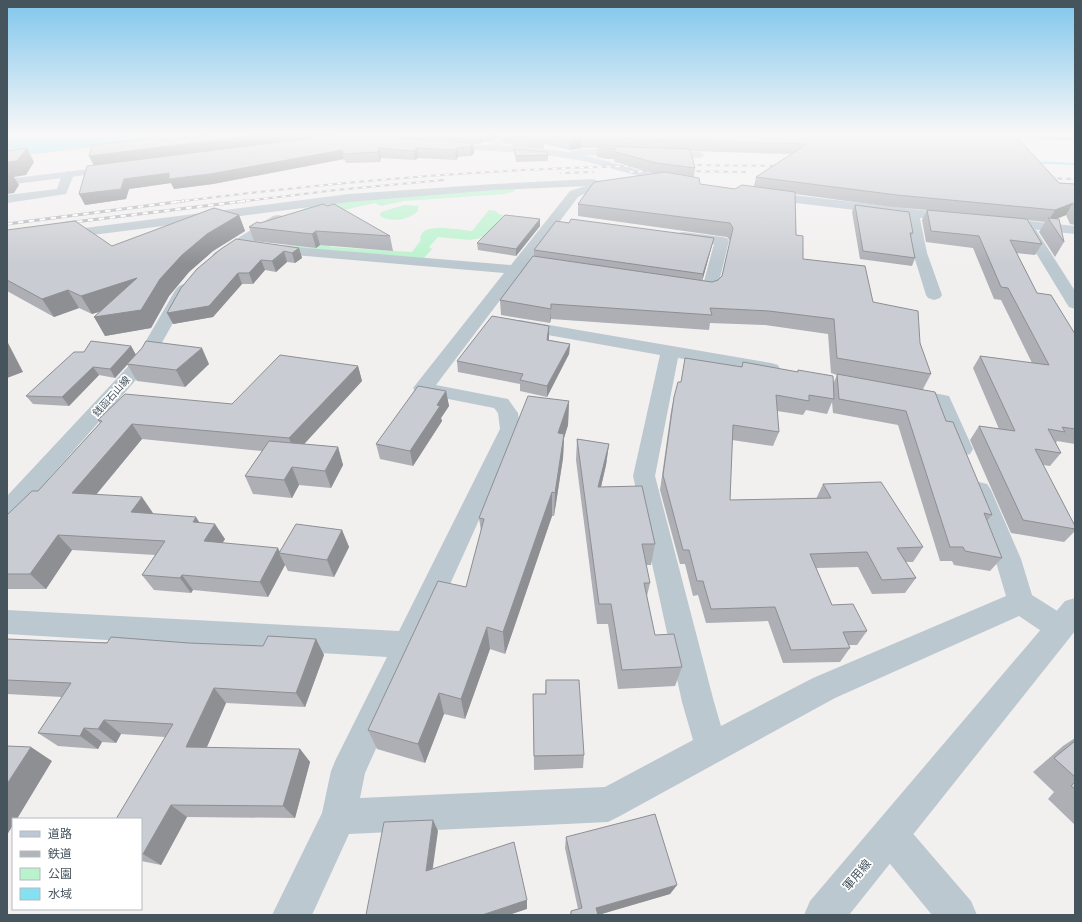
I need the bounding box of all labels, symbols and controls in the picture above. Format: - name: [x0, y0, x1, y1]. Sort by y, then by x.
- street label: 銭函石山線: [91, 374, 134, 420]
- legend: [12, 818, 142, 910]
- text: 道路: [48, 827, 72, 843]
- text: 鉄道: [48, 847, 72, 863]
- street label: 軍用線: [840, 857, 875, 895]
- text: 公園: [48, 867, 72, 883]
- text: 水域: [48, 887, 72, 903]

